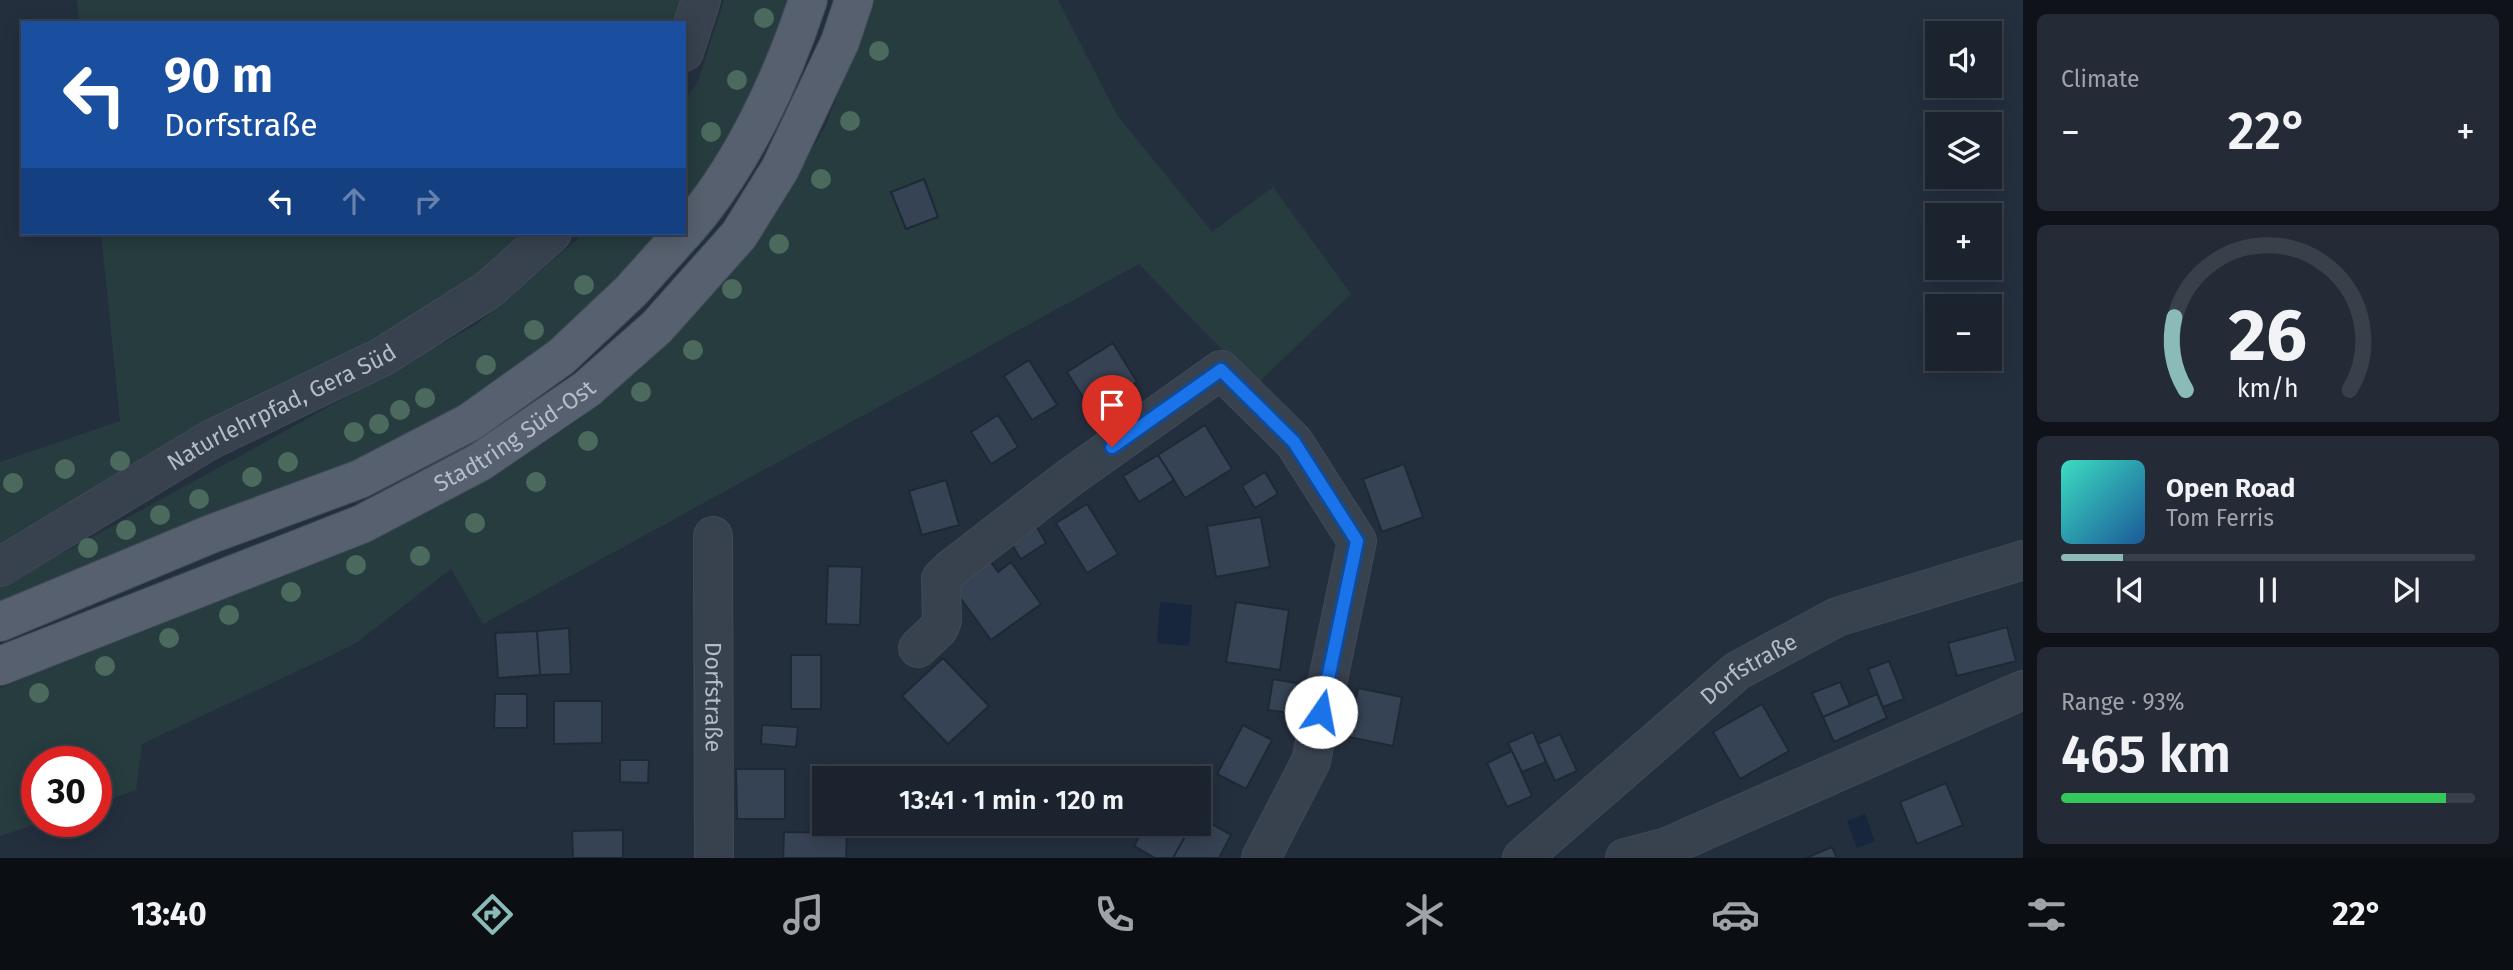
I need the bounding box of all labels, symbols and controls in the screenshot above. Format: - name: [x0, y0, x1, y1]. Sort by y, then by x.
- map controls: [1925, 21, 2002, 371]
- button: sound: [1925, 21, 2002, 98]
- text: 90 m: [164, 46, 273, 105]
- icon: left: [49, 49, 140, 140]
- text: Climate: [2061, 65, 2140, 93]
- text: 22°: [2228, 100, 2308, 163]
- text: Dorfstraße: [164, 106, 318, 144]
- text: −: [2061, 109, 2080, 155]
- text: +: [2456, 109, 2475, 155]
- button: layers: [1925, 112, 2002, 189]
- icon: left: [262, 182, 300, 220]
- icon: ahead: [335, 182, 373, 220]
- icon: right: [408, 182, 446, 220]
- button: +: [1925, 203, 2002, 280]
- text: 26: [2229, 292, 2307, 379]
- button: −: [1925, 294, 2002, 371]
- street label: Naturlehrpfad, Gera Süd: [162, 338, 401, 477]
- text: km/h: [2237, 373, 2299, 403]
- street label: Stadtring Süd-Ost: [429, 374, 602, 498]
- pin: [1082, 375, 1142, 447]
- icon: arrive: [1093, 386, 1131, 424]
- text: Open Road: [2166, 473, 2295, 504]
- text: Tom Ferris: [2166, 504, 2274, 532]
- icon: previous: [2111, 571, 2149, 609]
- icon: pause: [2249, 571, 2287, 609]
- icon: next: [2387, 571, 2425, 609]
- street label: Dorfstraße: [1694, 627, 1802, 711]
- street label: Dorfstraße: [699, 642, 728, 752]
- position arrow: [1284, 675, 1358, 749]
- text: Range · 93%: [2061, 688, 2185, 716]
- text: 465 km: [2061, 723, 2231, 786]
- speed limit sign: 30: [21, 746, 112, 837]
- text: 13:41 · 1 min · 120 m: [899, 785, 1124, 816]
- icon: directions: [468, 890, 517, 939]
- icon: music: [779, 890, 828, 939]
- icon: phone: [1090, 890, 1139, 939]
- icon: climate: [1400, 890, 1449, 939]
- icon: car: [1711, 890, 1760, 939]
- icon: filters: [2022, 890, 2071, 939]
- text: 13:40: [131, 895, 207, 933]
- text: 22°: [2332, 895, 2382, 933]

